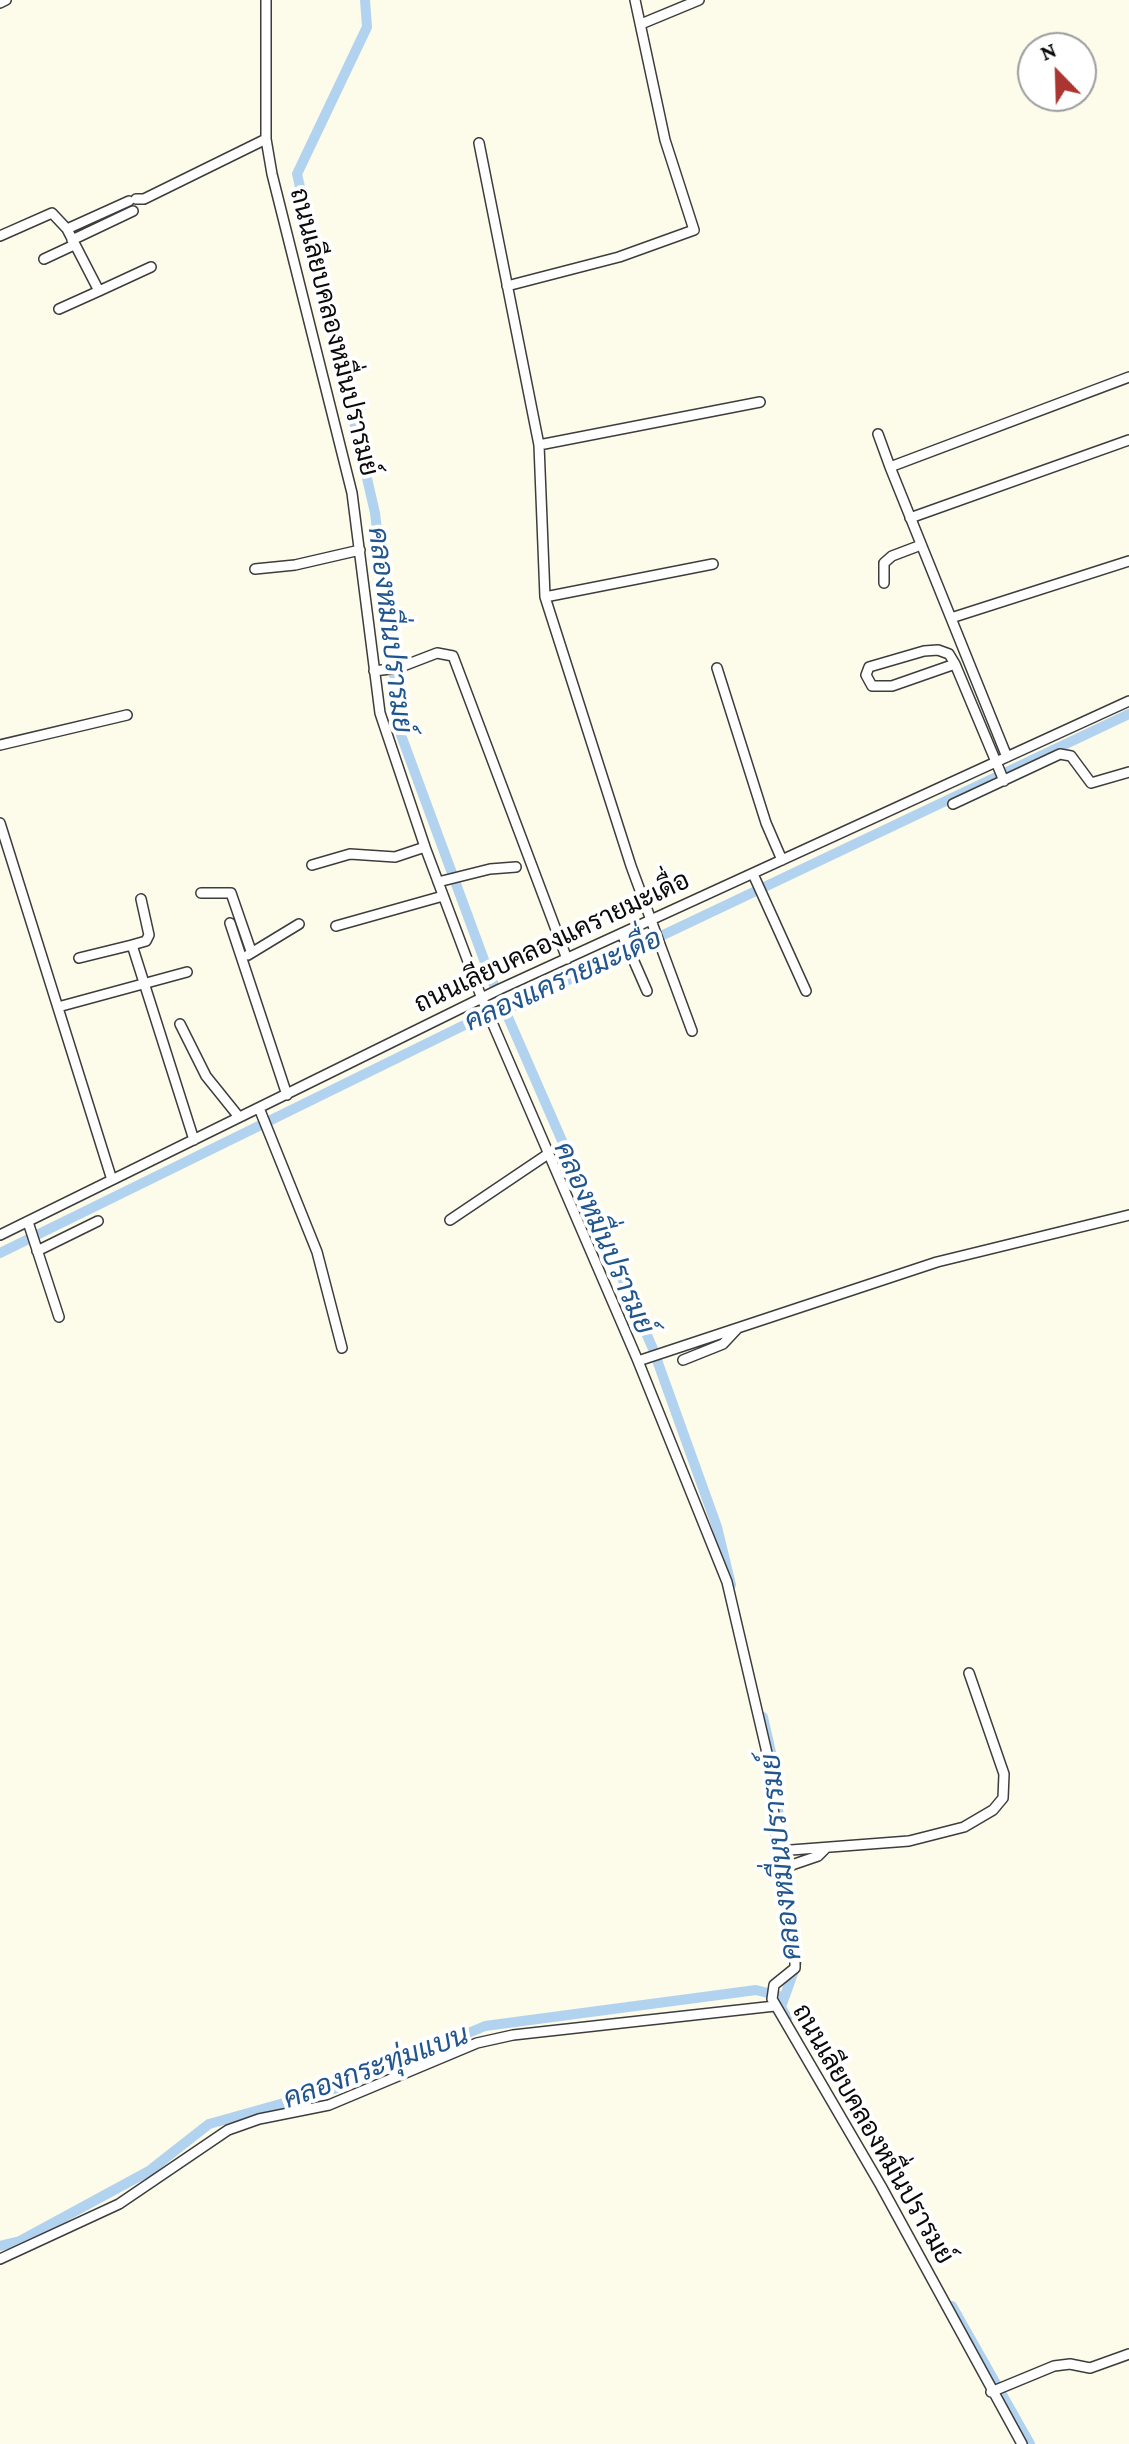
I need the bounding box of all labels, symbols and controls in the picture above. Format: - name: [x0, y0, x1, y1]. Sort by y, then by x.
- north arrow: [1017, 32, 1097, 112]
- text: N: [1036, 37, 1060, 66]
- street label: ถนนเลียบคลองหมื่นปรารมย์: [283, 185, 385, 479]
- water label: คลองหมื่นปรารมย์: [361, 525, 419, 735]
- street label: ถนนเลียบคลองแครายมะเดื่อ: [409, 864, 695, 1020]
- water label: คลองแครายมะเดื่อ: [459, 921, 667, 1039]
- water label: คลองหมื่นปรารมย์: [546, 1136, 662, 1340]
- water label: คลองหมื่นปรารมย์: [753, 1752, 809, 1962]
- street label: ถนนเลียบคลองหมื่นปรารมย์: [786, 1998, 960, 2270]
- water label: คลองกระทุ่มแบน: [279, 2018, 473, 2116]

